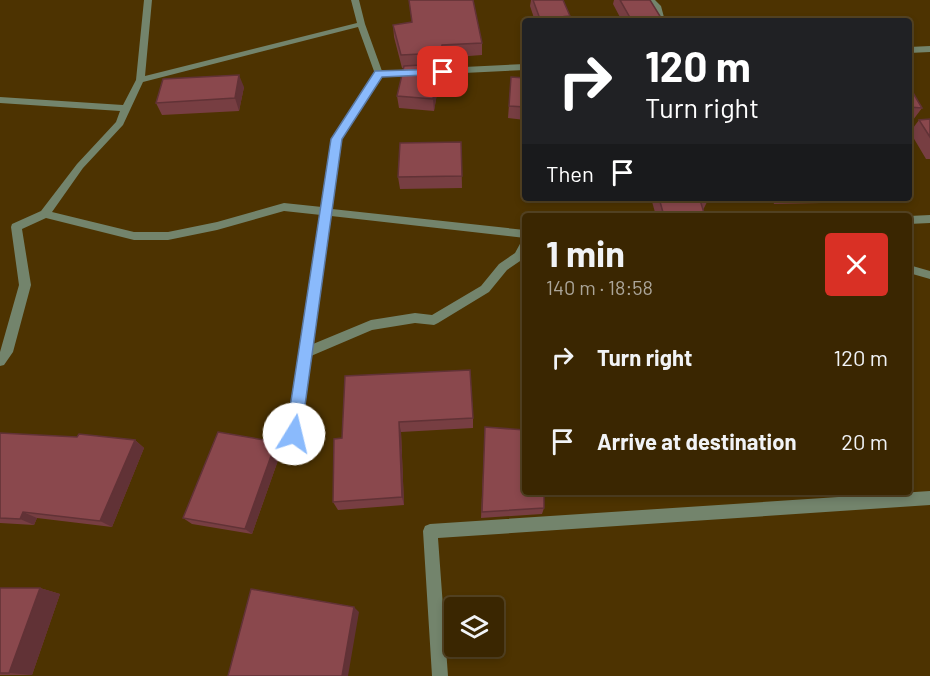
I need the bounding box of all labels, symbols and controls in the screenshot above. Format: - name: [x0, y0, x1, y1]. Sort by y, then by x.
- text: 120 m: [645, 40, 751, 90]
- icon: right: [546, 42, 624, 120]
- pin: [417, 46, 468, 97]
- icon: arrive: [426, 55, 459, 88]
- text: Turn right: [645, 91, 759, 123]
- icon: arrive: [606, 156, 639, 189]
- text: Then: [546, 160, 594, 186]
- text: 1 min: [546, 231, 625, 274]
- button: close: [825, 233, 888, 296]
- text: 140 m · 18:58: [546, 275, 653, 299]
- icon: right: [546, 341, 579, 374]
- text: Turn right: [597, 344, 692, 370]
- text: 120 m: [833, 344, 888, 370]
- position arrow: [262, 402, 326, 466]
- icon: arrive: [546, 425, 579, 458]
- text: Arrive at destination: [597, 428, 796, 454]
- text: 20 m: [841, 428, 888, 454]
- map controls: [444, 597, 504, 657]
- button: layers: [444, 597, 504, 657]

